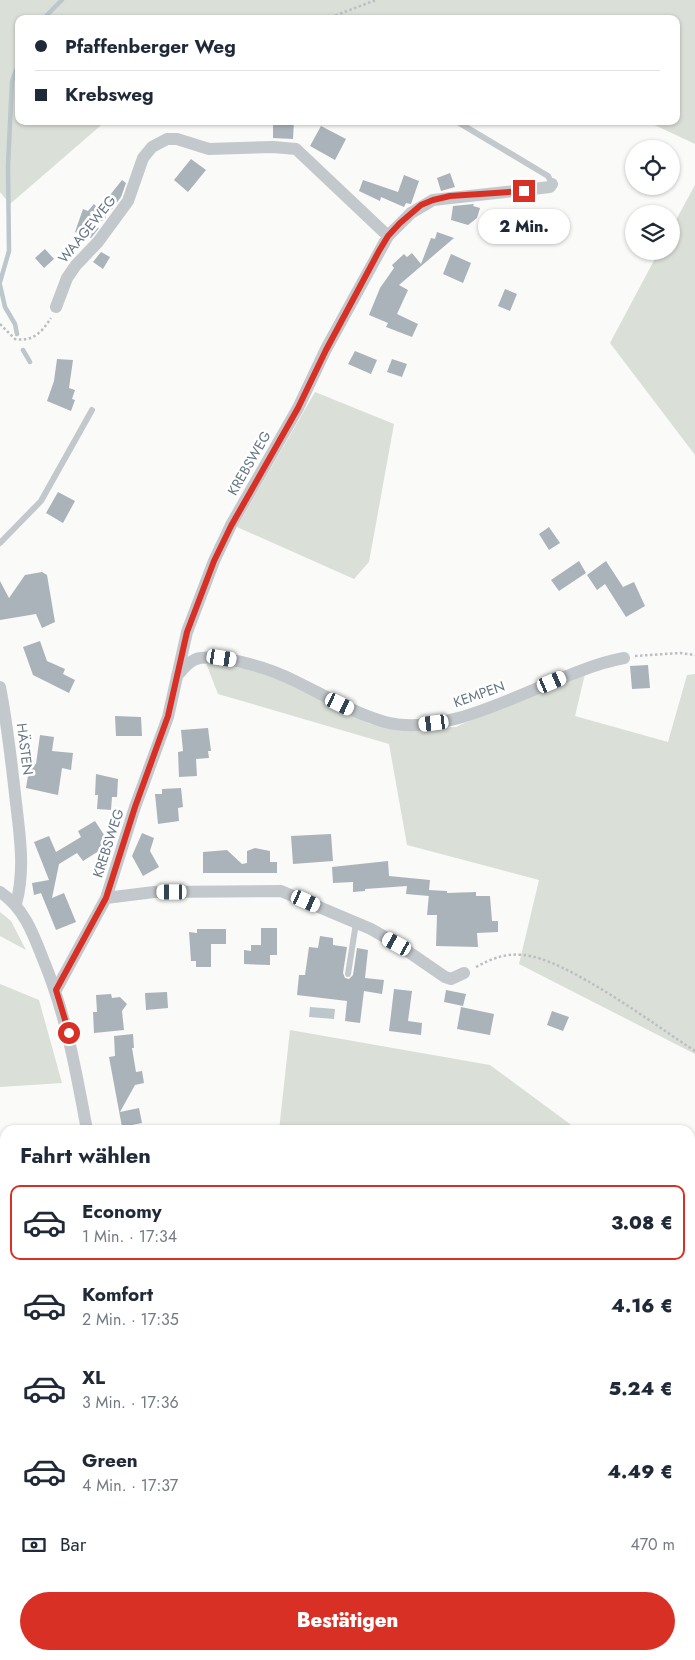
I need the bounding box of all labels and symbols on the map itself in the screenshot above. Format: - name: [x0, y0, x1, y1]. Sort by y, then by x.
- route end: [513, 180, 535, 202]
- street label: WAAGEWEG: [53, 191, 121, 267]
- callout: 2 Min.: [478, 208, 570, 244]
- street label: KREBSWEG: [223, 427, 276, 499]
- car: [206, 648, 237, 668]
- car: [535, 669, 568, 695]
- street label: KEMPEN: [451, 676, 507, 712]
- car: [323, 691, 356, 717]
- car: [418, 714, 449, 732]
- street label: HÄSTEN: [12, 722, 38, 776]
- street label: KREBSWEG: [87, 806, 129, 880]
- car: [157, 885, 187, 900]
- car: [289, 888, 322, 914]
- car: [380, 930, 413, 958]
- route start: [58, 1022, 80, 1044]

